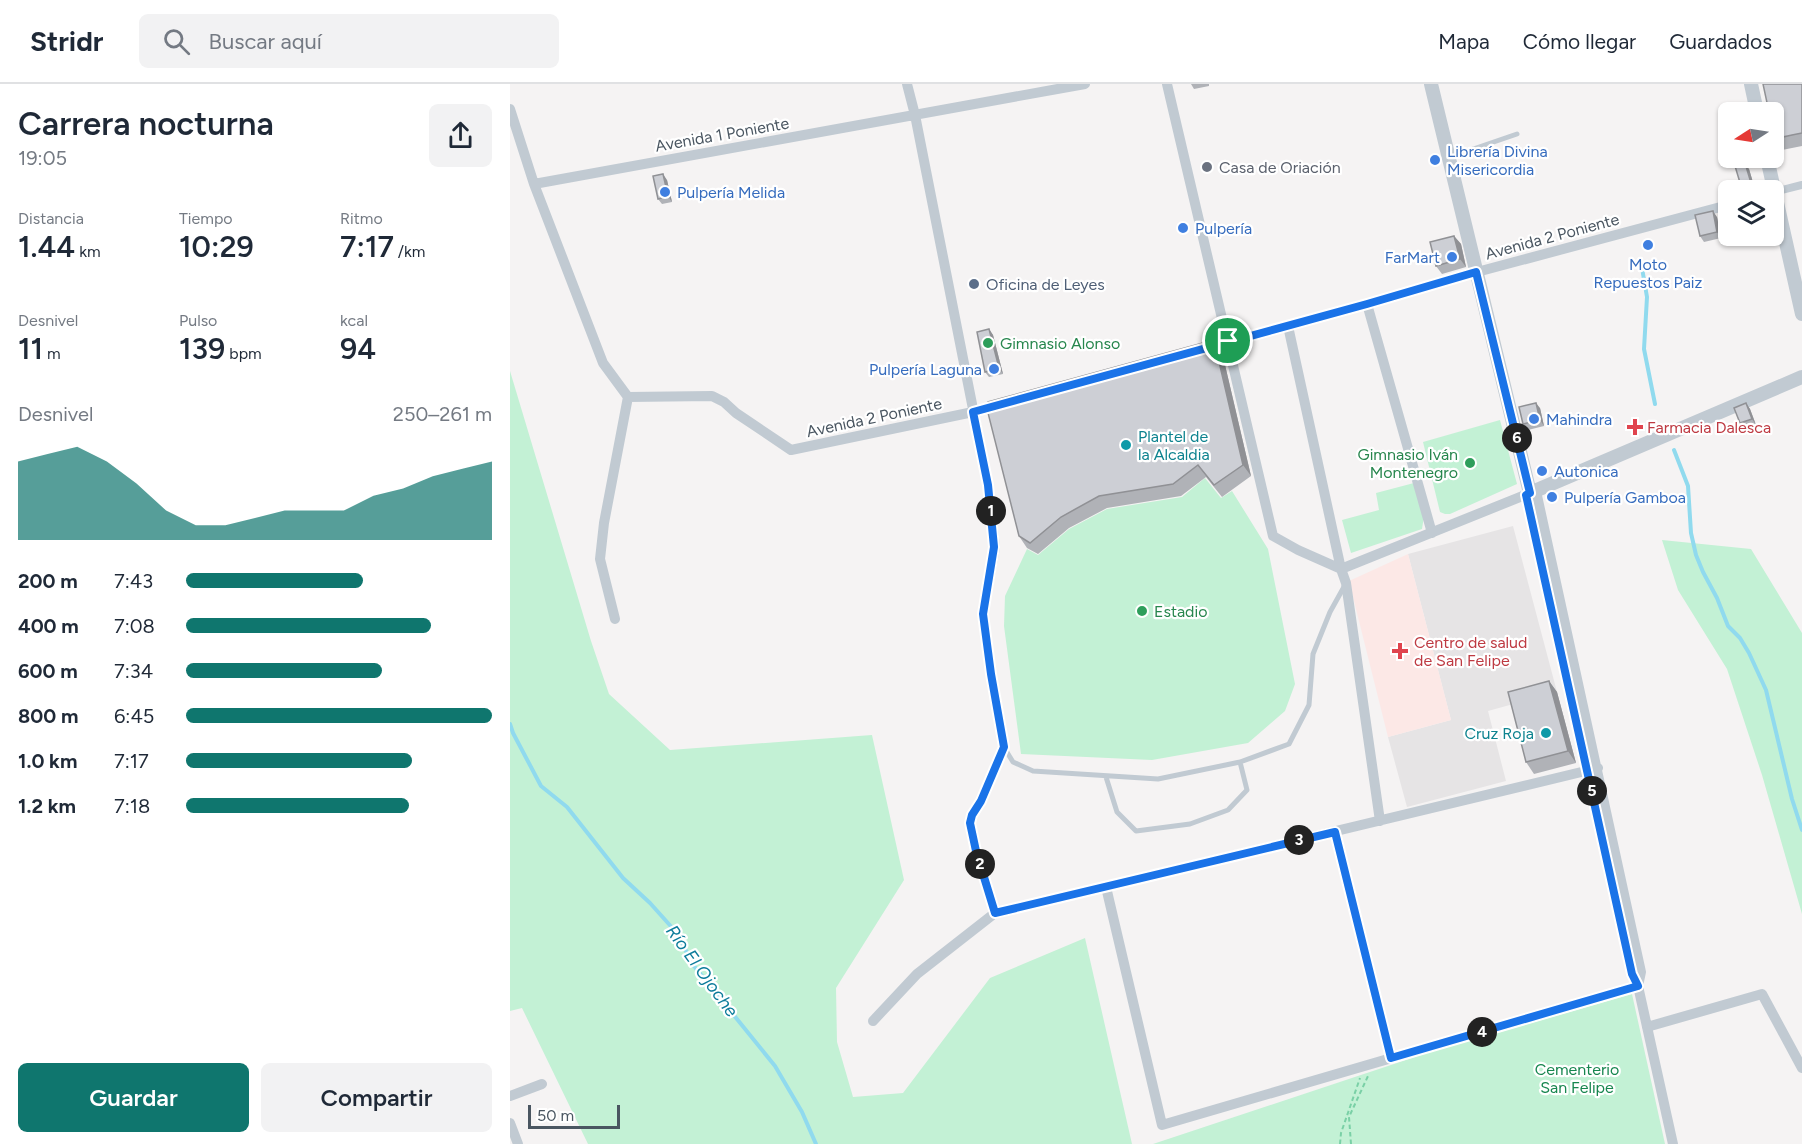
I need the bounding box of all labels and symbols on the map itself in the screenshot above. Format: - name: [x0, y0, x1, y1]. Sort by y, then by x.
- north arrow: [1718, 102, 1784, 168]
- street label: Avenida 1 Poniente: [654, 113, 791, 156]
- place label: Librería Divina Misericordia: [1447, 142, 1548, 179]
- marker: Librería Divina Misericordia: [1428, 153, 1442, 167]
- place label: Casa de Oriación: [1219, 158, 1341, 177]
- marker: Casa de Oriación: [1200, 160, 1214, 174]
- place label: Pulpería Melida: [677, 183, 785, 202]
- marker: Pulpería Melida: [658, 185, 672, 199]
- street label: Avenida 2 Poniente: [1483, 209, 1621, 264]
- place label: Pulpería: [1195, 219, 1252, 238]
- marker: Pulpería: [1176, 221, 1190, 235]
- marker: Moto Repuestos Paiz: [1641, 238, 1655, 252]
- place label: FarMart: [1385, 248, 1440, 267]
- marker: FarMart: [1445, 250, 1459, 264]
- place label: Moto Repuestos Paiz: [1594, 255, 1703, 292]
- place label: Oficina de Leyes: [986, 275, 1105, 294]
- marker: Oficina de Leyes: [967, 277, 981, 291]
- pin: [1202, 315, 1253, 366]
- place label: Gimnasio Alonso: [1000, 334, 1120, 353]
- marker: Gimnasio Alonso: [981, 336, 995, 350]
- place label: Pulpería Laguna: [869, 360, 982, 379]
- marker: Pulpería Laguna: [987, 362, 1001, 376]
- street label: Avenida 2 Poniente: [805, 394, 944, 441]
- place label: Mahindra: [1546, 410, 1612, 429]
- marker: Mahindra: [1527, 412, 1541, 426]
- place label: Farmacia Dalesca: [1647, 418, 1771, 437]
- marker: Farmacia Dalesca: [1628, 420, 1642, 434]
- pin: 6: [1502, 423, 1532, 453]
- place label: Plantel de la Alcaldia: [1138, 427, 1210, 464]
- marker: Plantel de la Alcaldia: [1119, 438, 1133, 452]
- place label: Gimnasio Iván Montenegro: [1357, 445, 1458, 482]
- marker: Gimnasio Iván Montenegro: [1463, 456, 1477, 470]
- place label: Autonica: [1554, 462, 1619, 481]
- marker: Autonica: [1535, 464, 1549, 478]
- place label: Pulpería Gamboa: [1564, 488, 1686, 507]
- marker: Pulpería Gamboa: [1545, 490, 1559, 504]
- pin: 1: [976, 496, 1006, 526]
- place label: Estadio: [1154, 602, 1207, 621]
- marker: Estadio: [1135, 604, 1149, 618]
- place label: Centro de salud de San Felipe: [1414, 633, 1527, 670]
- marker: Centro de salud de San Felipe: [1391, 642, 1409, 660]
- place label: Cruz Roja: [1465, 724, 1534, 743]
- marker: Cruz Roja: [1539, 726, 1553, 740]
- pin: 5: [1577, 776, 1607, 806]
- pin: 3: [1284, 825, 1314, 855]
- pin: 2: [965, 849, 995, 879]
- water label: Río El Ojoche: [661, 921, 743, 1021]
- pin: 4: [1467, 1017, 1497, 1047]
- park label: Cementerio San Felipe: [1535, 1060, 1619, 1097]
- scale bar: [528, 1102, 620, 1130]

